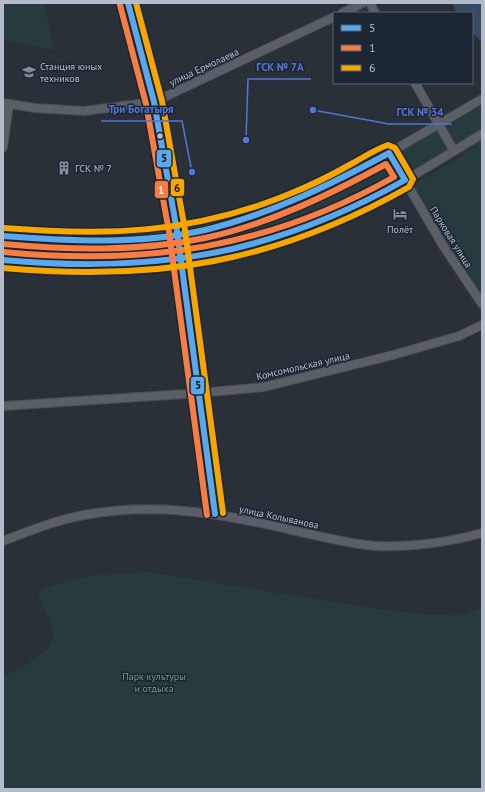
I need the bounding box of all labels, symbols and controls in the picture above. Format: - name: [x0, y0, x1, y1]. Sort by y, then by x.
- legend: [333, 12, 473, 84]
- text: 5: [369, 20, 376, 35]
- text: 1: [369, 40, 376, 55]
- street label: улица Ермолаева: [167, 45, 241, 89]
- callout: ГСК № 7А: [248, 56, 311, 79]
- place label: Станция юных техников: [40, 60, 102, 85]
- text: ГСК № 7А: [256, 60, 304, 74]
- text: 6: [369, 60, 376, 75]
- school or university icon: Станция юных техников: [21, 64, 37, 80]
- callout: Три Богатыря: [101, 98, 182, 121]
- callout: ГСК № 34: [389, 101, 452, 124]
- text: Три Богатыря: [108, 102, 174, 116]
- text: ГСК № 34: [397, 105, 444, 119]
- unlabelled marker: [155, 131, 165, 141]
- line badge: 5: [156, 149, 172, 168]
- text: 5: [161, 151, 167, 165]
- building icon: ГСК № 7: [56, 160, 72, 176]
- place label: ГСК № 7: [75, 162, 112, 175]
- line badge: 6: [170, 178, 185, 197]
- line badge: 1: [154, 180, 169, 199]
- text: 6: [174, 181, 180, 195]
- text: 1: [158, 183, 164, 197]
- street label: Парковая улица: [427, 204, 475, 270]
- hotel icon: Полёт: [392, 206, 408, 222]
- place label: Полёт: [387, 223, 413, 236]
- street label: Комсомольская улица: [255, 349, 351, 383]
- line badge: 5: [190, 376, 205, 395]
- text: 5: [195, 378, 201, 392]
- street label: улица Колыванова: [238, 502, 320, 532]
- park label: Парк культуры и отдыха: [122, 670, 186, 695]

